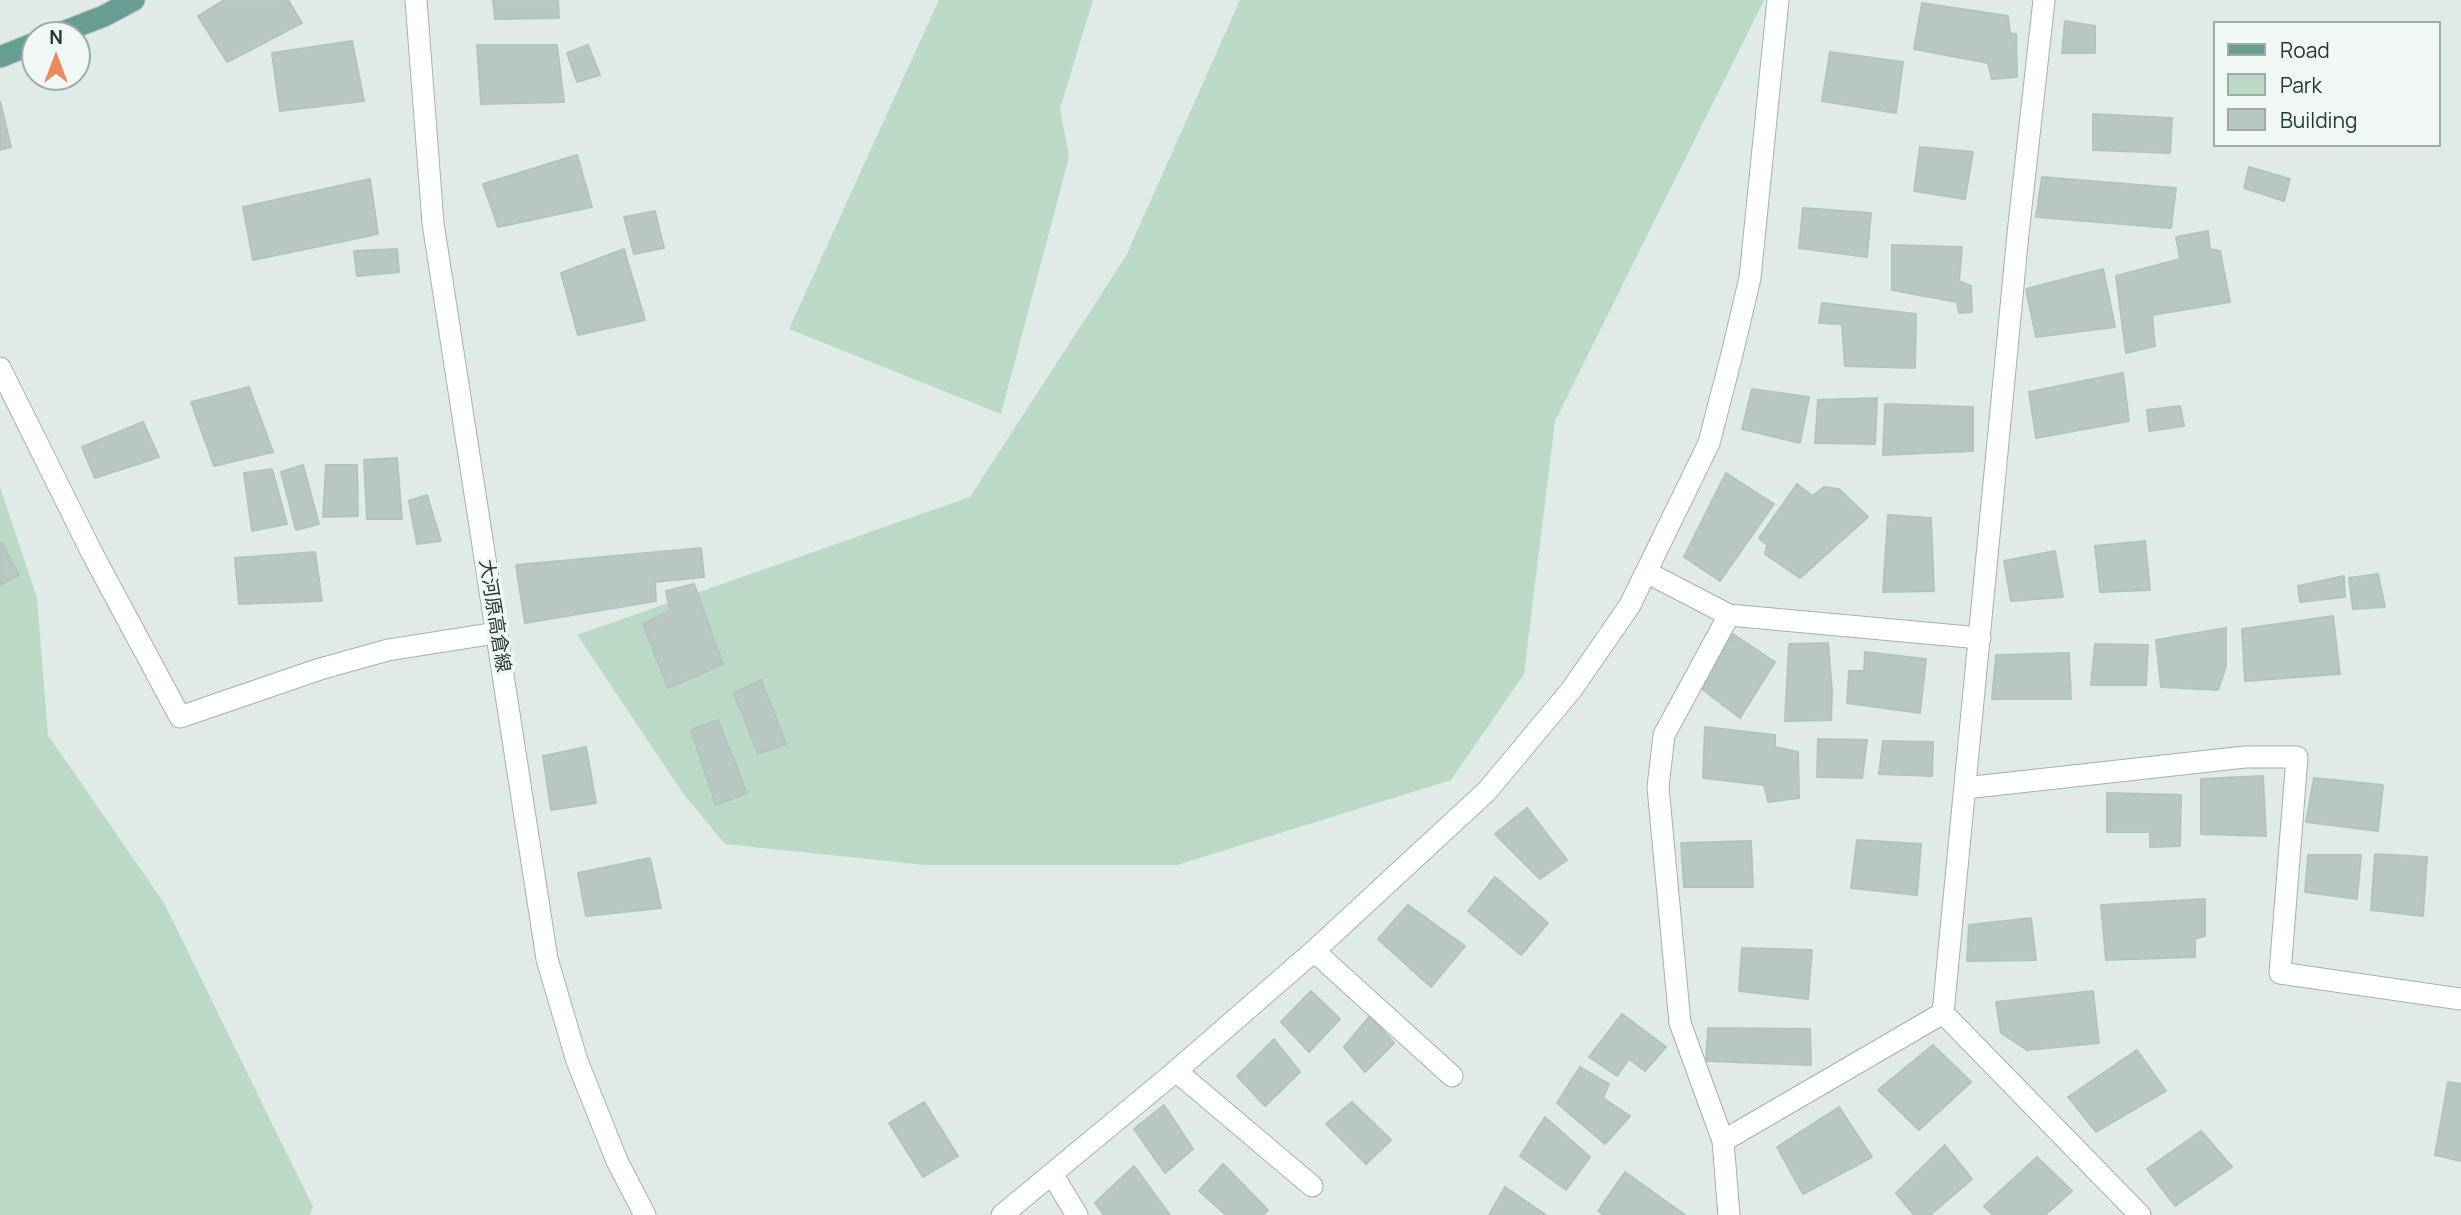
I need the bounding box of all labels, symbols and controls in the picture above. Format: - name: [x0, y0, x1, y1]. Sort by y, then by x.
- north arrow: [21, 21, 91, 91]
- legend: [2212, 21, 2440, 147]
- text: N: [49, 24, 63, 50]
- text: Road: [2280, 36, 2330, 64]
- text: Park: [2280, 71, 2322, 99]
- text: Building: [2280, 106, 2357, 134]
- street label: 大河原高倉線: [474, 558, 514, 674]

